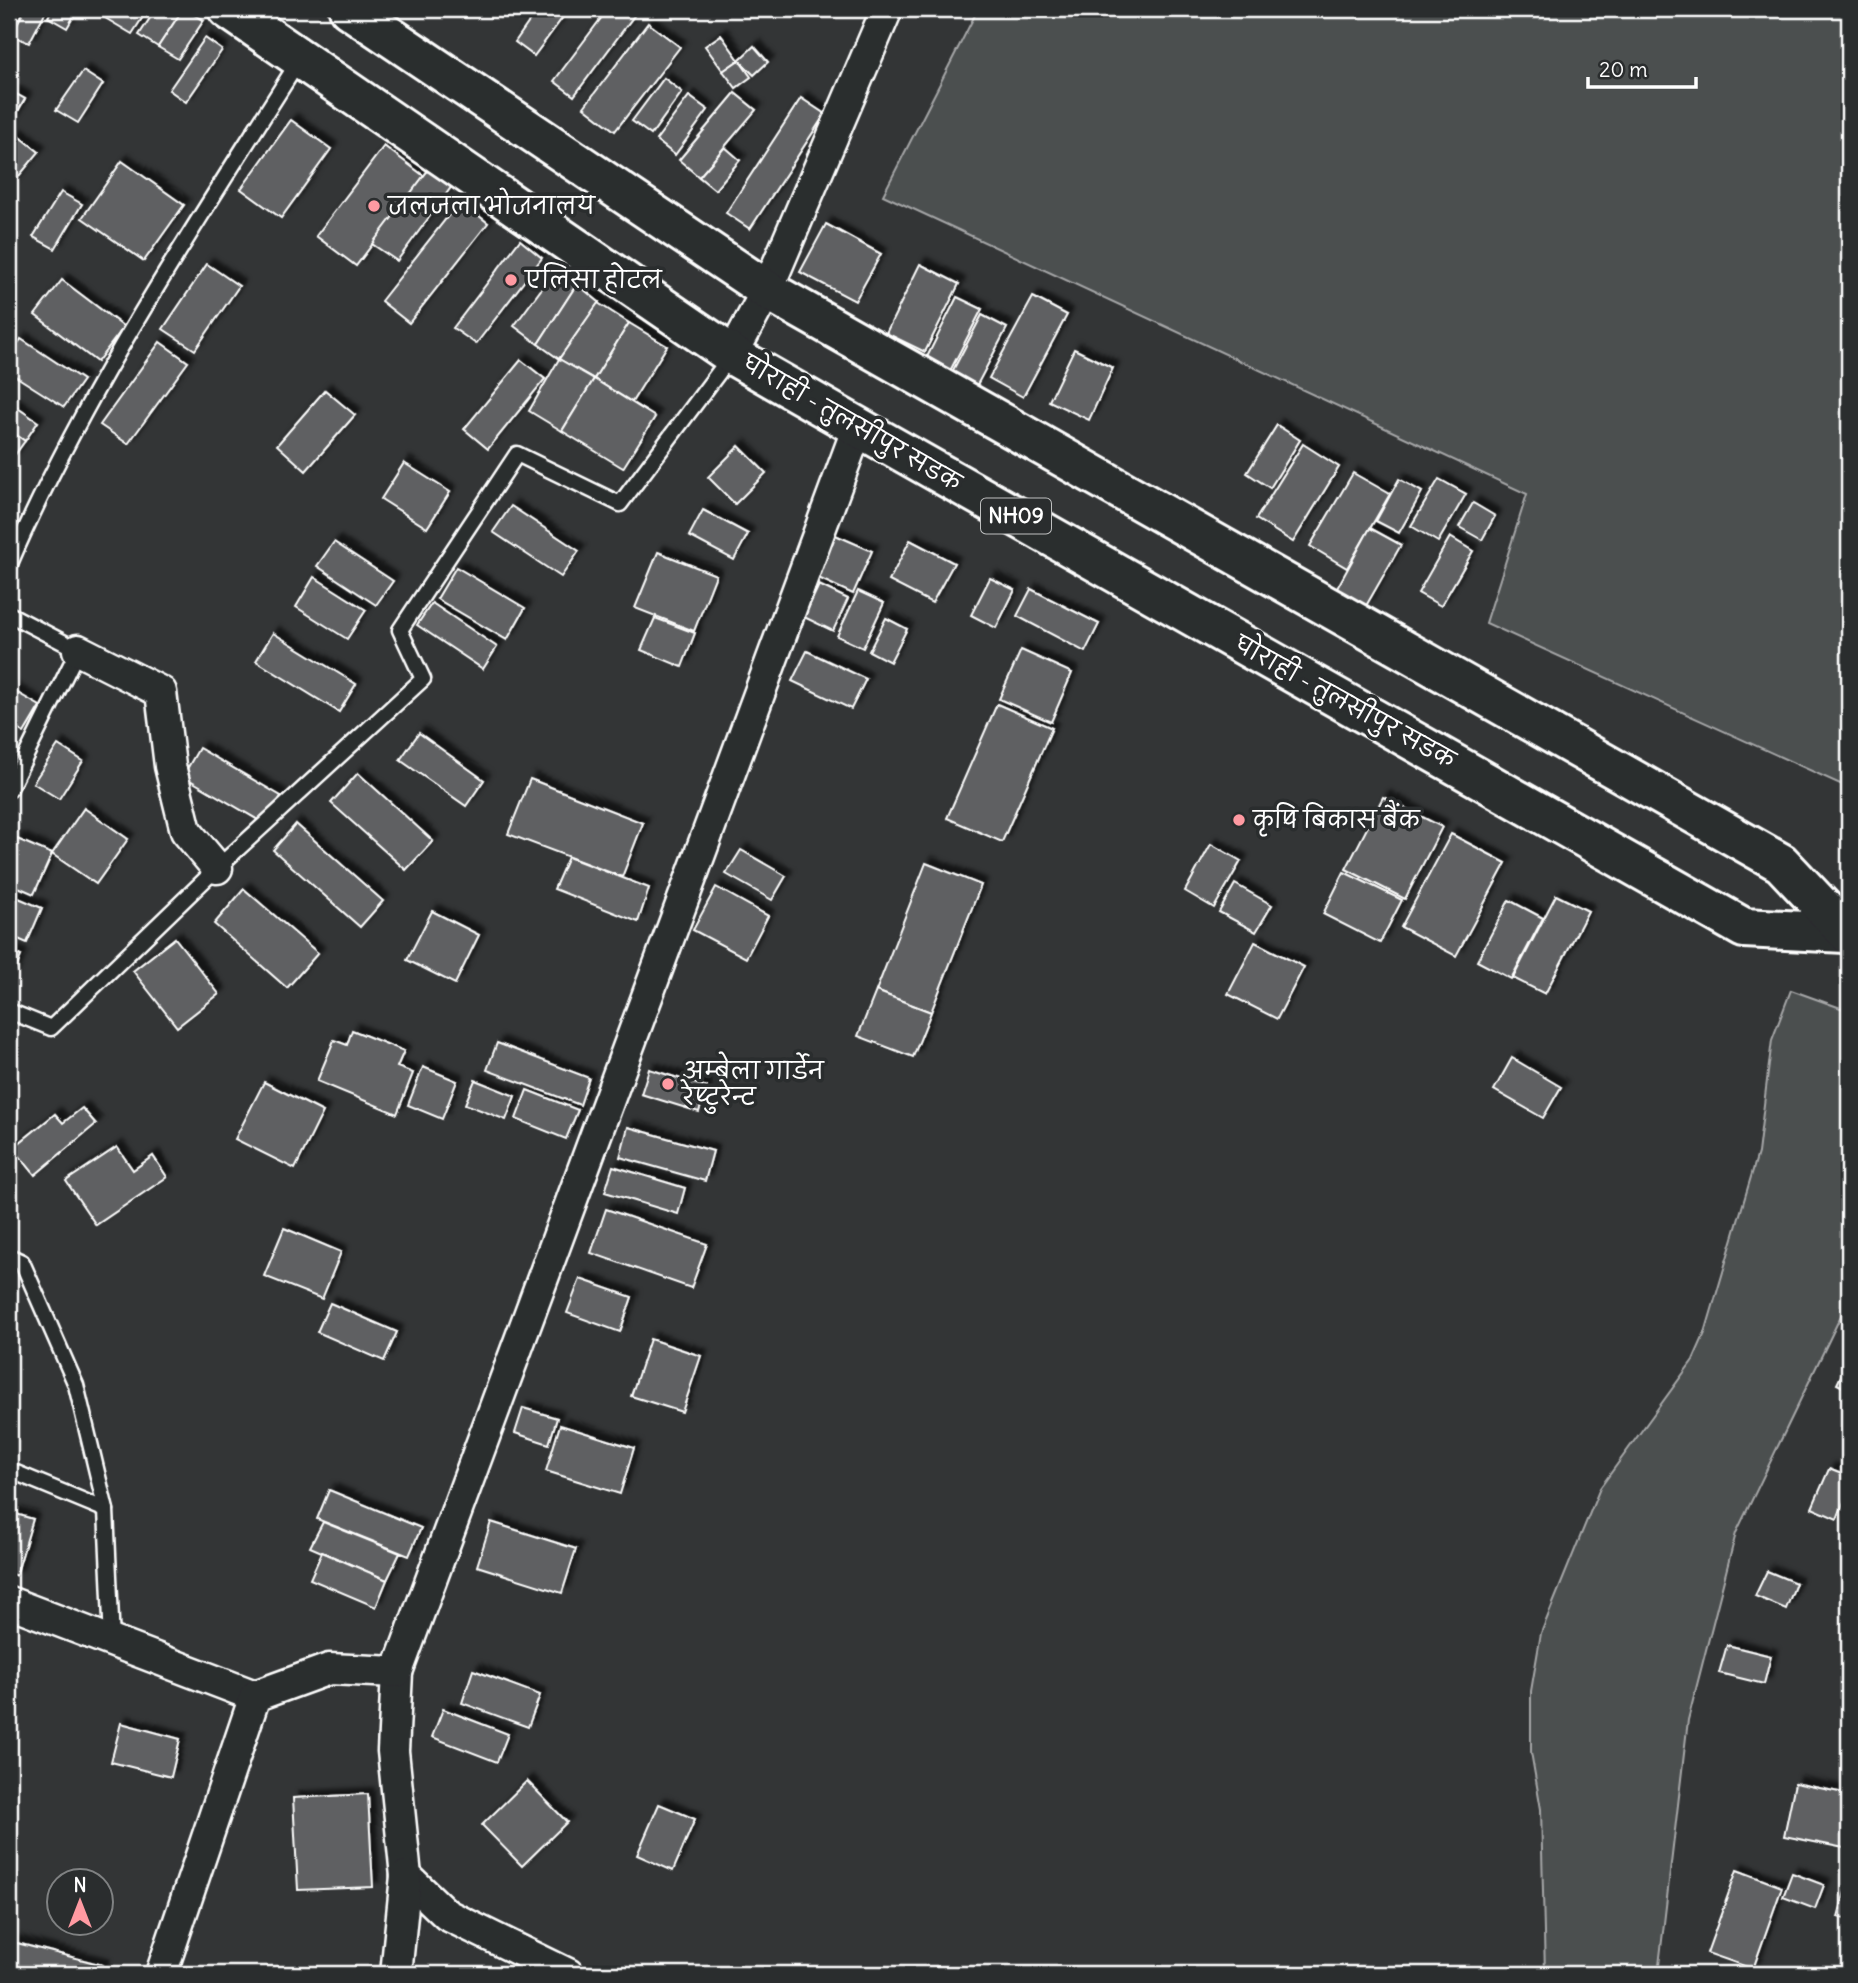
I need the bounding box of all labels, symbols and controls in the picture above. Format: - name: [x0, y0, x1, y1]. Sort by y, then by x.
- scale bar: [1588, 46, 1697, 90]
- text: 20 m: [1599, 56, 1648, 83]
- place label: जलजला भोजनालय: [386, 187, 597, 220]
- marker: जलजला भोजनालय: [366, 198, 382, 214]
- place label: एलिसा होटल: [523, 262, 664, 294]
- marker: एलिसा होटल: [503, 272, 519, 288]
- street label: घोराही - तुलसीपुर सडक: [735, 344, 970, 500]
- road number: NH09: [981, 498, 1051, 534]
- street label: घोराही - तुलसीपुर सडक: [1227, 624, 1463, 777]
- place label: कृषि बिकास बैंक: [1251, 799, 1421, 837]
- marker: कृषि बिकास बैंक: [1231, 812, 1247, 828]
- place label: अम्ब्रेला गार्डेन रेष्टुरेन्ट: [680, 1051, 825, 1114]
- marker: अम्ब्रेला गार्डेन रेष्टुरेन्ट: [660, 1076, 676, 1092]
- north arrow: [46, 1868, 116, 1938]
- text: N: [73, 1873, 87, 1897]

